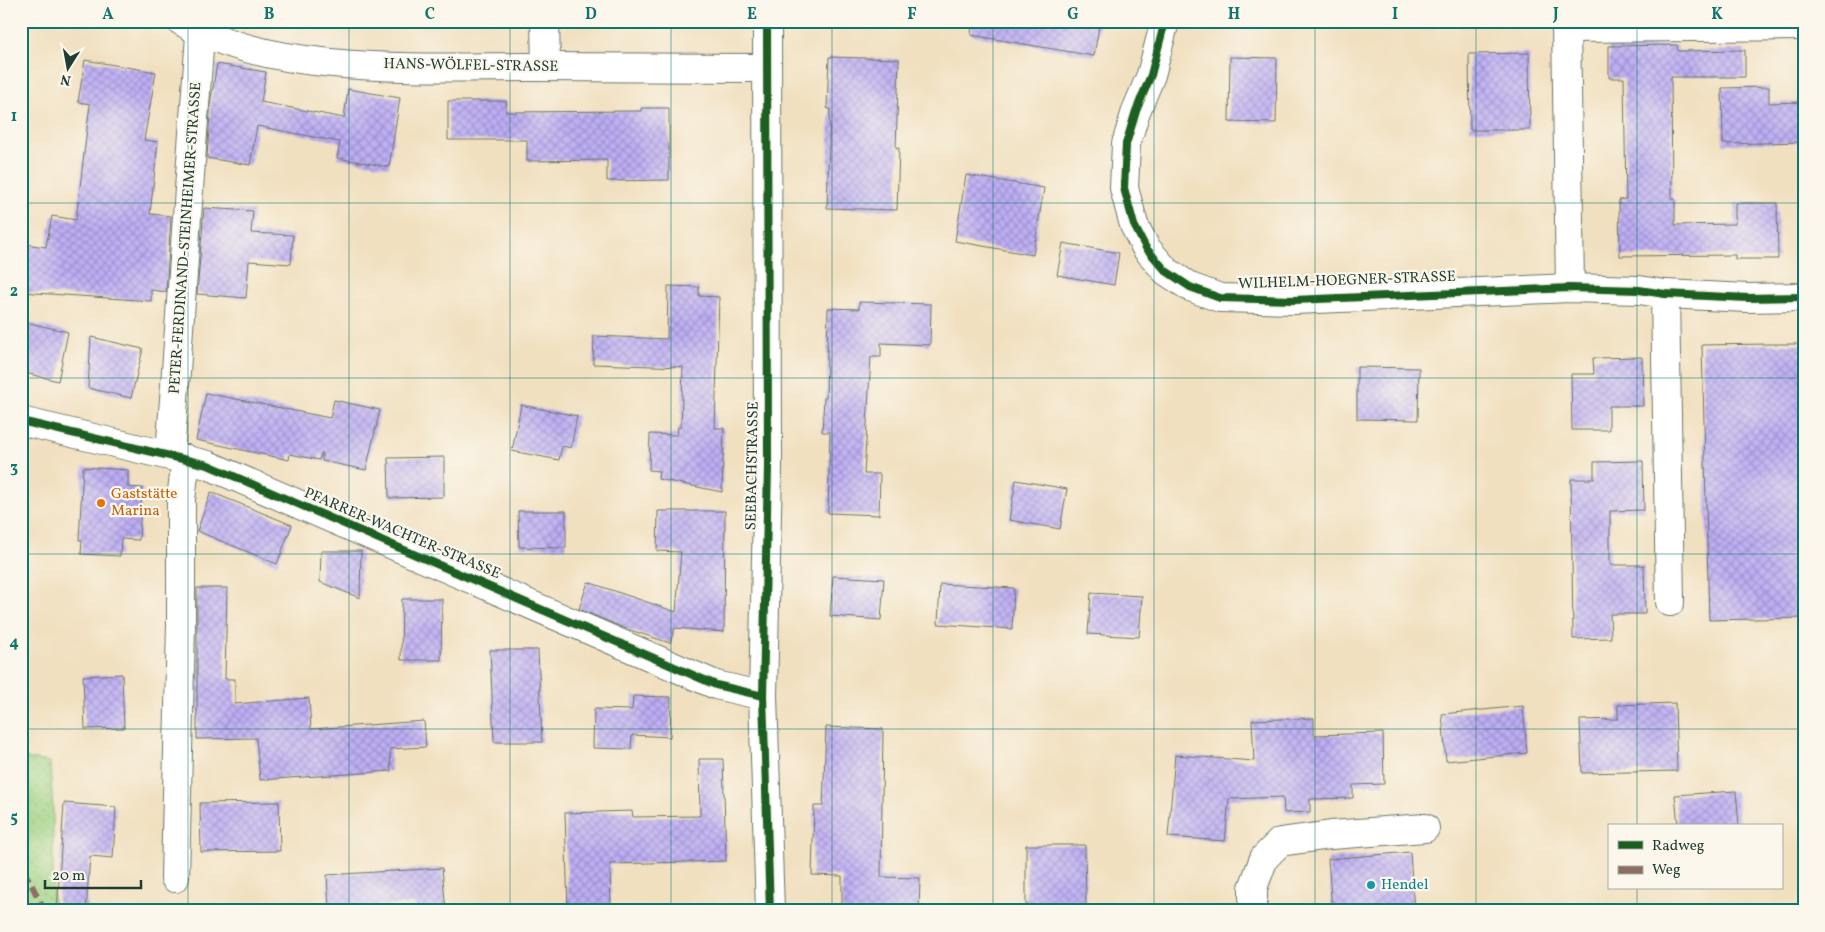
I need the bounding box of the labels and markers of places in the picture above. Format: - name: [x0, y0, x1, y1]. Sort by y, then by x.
- place label: Gaststätte Marina: [111, 484, 177, 522]
- marker: Gaststätte Marina: [95, 497, 107, 509]
- place label: Hendel: [1381, 875, 1428, 896]
- marker: Hendel: [1365, 879, 1377, 891]

